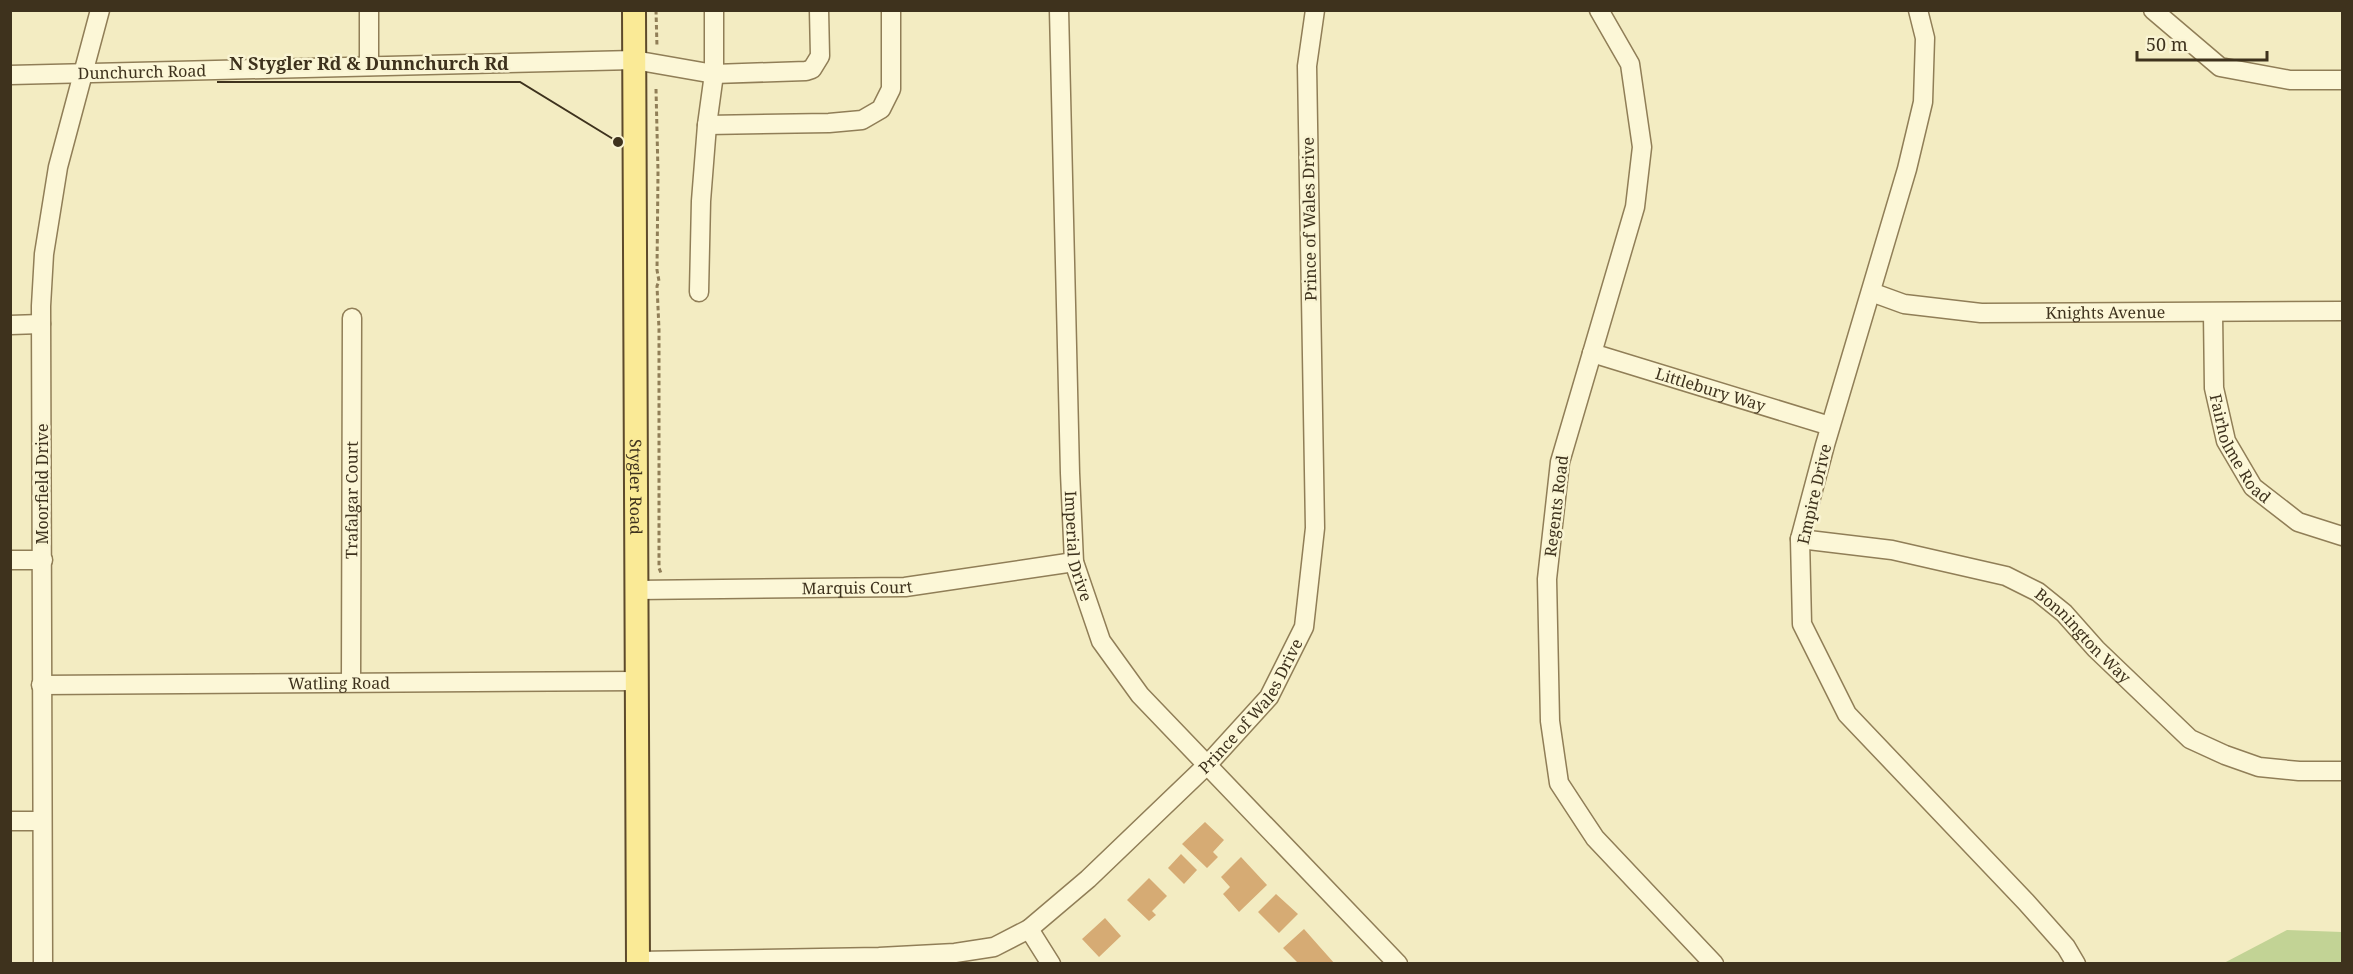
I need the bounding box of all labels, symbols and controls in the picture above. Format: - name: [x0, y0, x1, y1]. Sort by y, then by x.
- scale bar: [2137, 24, 2268, 62]
- text: 50 m: [2146, 32, 2188, 56]
- callout: N Stygler Rd & Dunnchurch Rd: [217, 46, 520, 82]
- text: N Stygler Rd & Dunnchurch Rd: [229, 51, 509, 75]
- street label: Dunchurch Road: [77, 59, 207, 84]
- street label: Prince of Wales Drive: [1297, 137, 1321, 301]
- street label: Knights Avenue: [2045, 301, 2165, 324]
- street label: Littlebury Way: [1653, 362, 1769, 417]
- street label: Fairholme Road: [2205, 392, 2276, 508]
- street label: Moorfield Drive: [31, 423, 53, 545]
- street label: Stygler Road: [625, 439, 647, 535]
- street label: Trafalgar Court: [340, 441, 363, 559]
- street label: Empire Drive: [1792, 442, 1836, 546]
- street label: Regents Road: [1539, 454, 1573, 558]
- street label: Imperial Drive: [1060, 490, 1098, 604]
- street label: Marquis Court: [802, 575, 914, 599]
- street label: Bonnington Way: [2030, 583, 2137, 688]
- street label: Prince of Wales Drive: [1193, 635, 1307, 779]
- street label: Watling Road: [288, 672, 390, 694]

